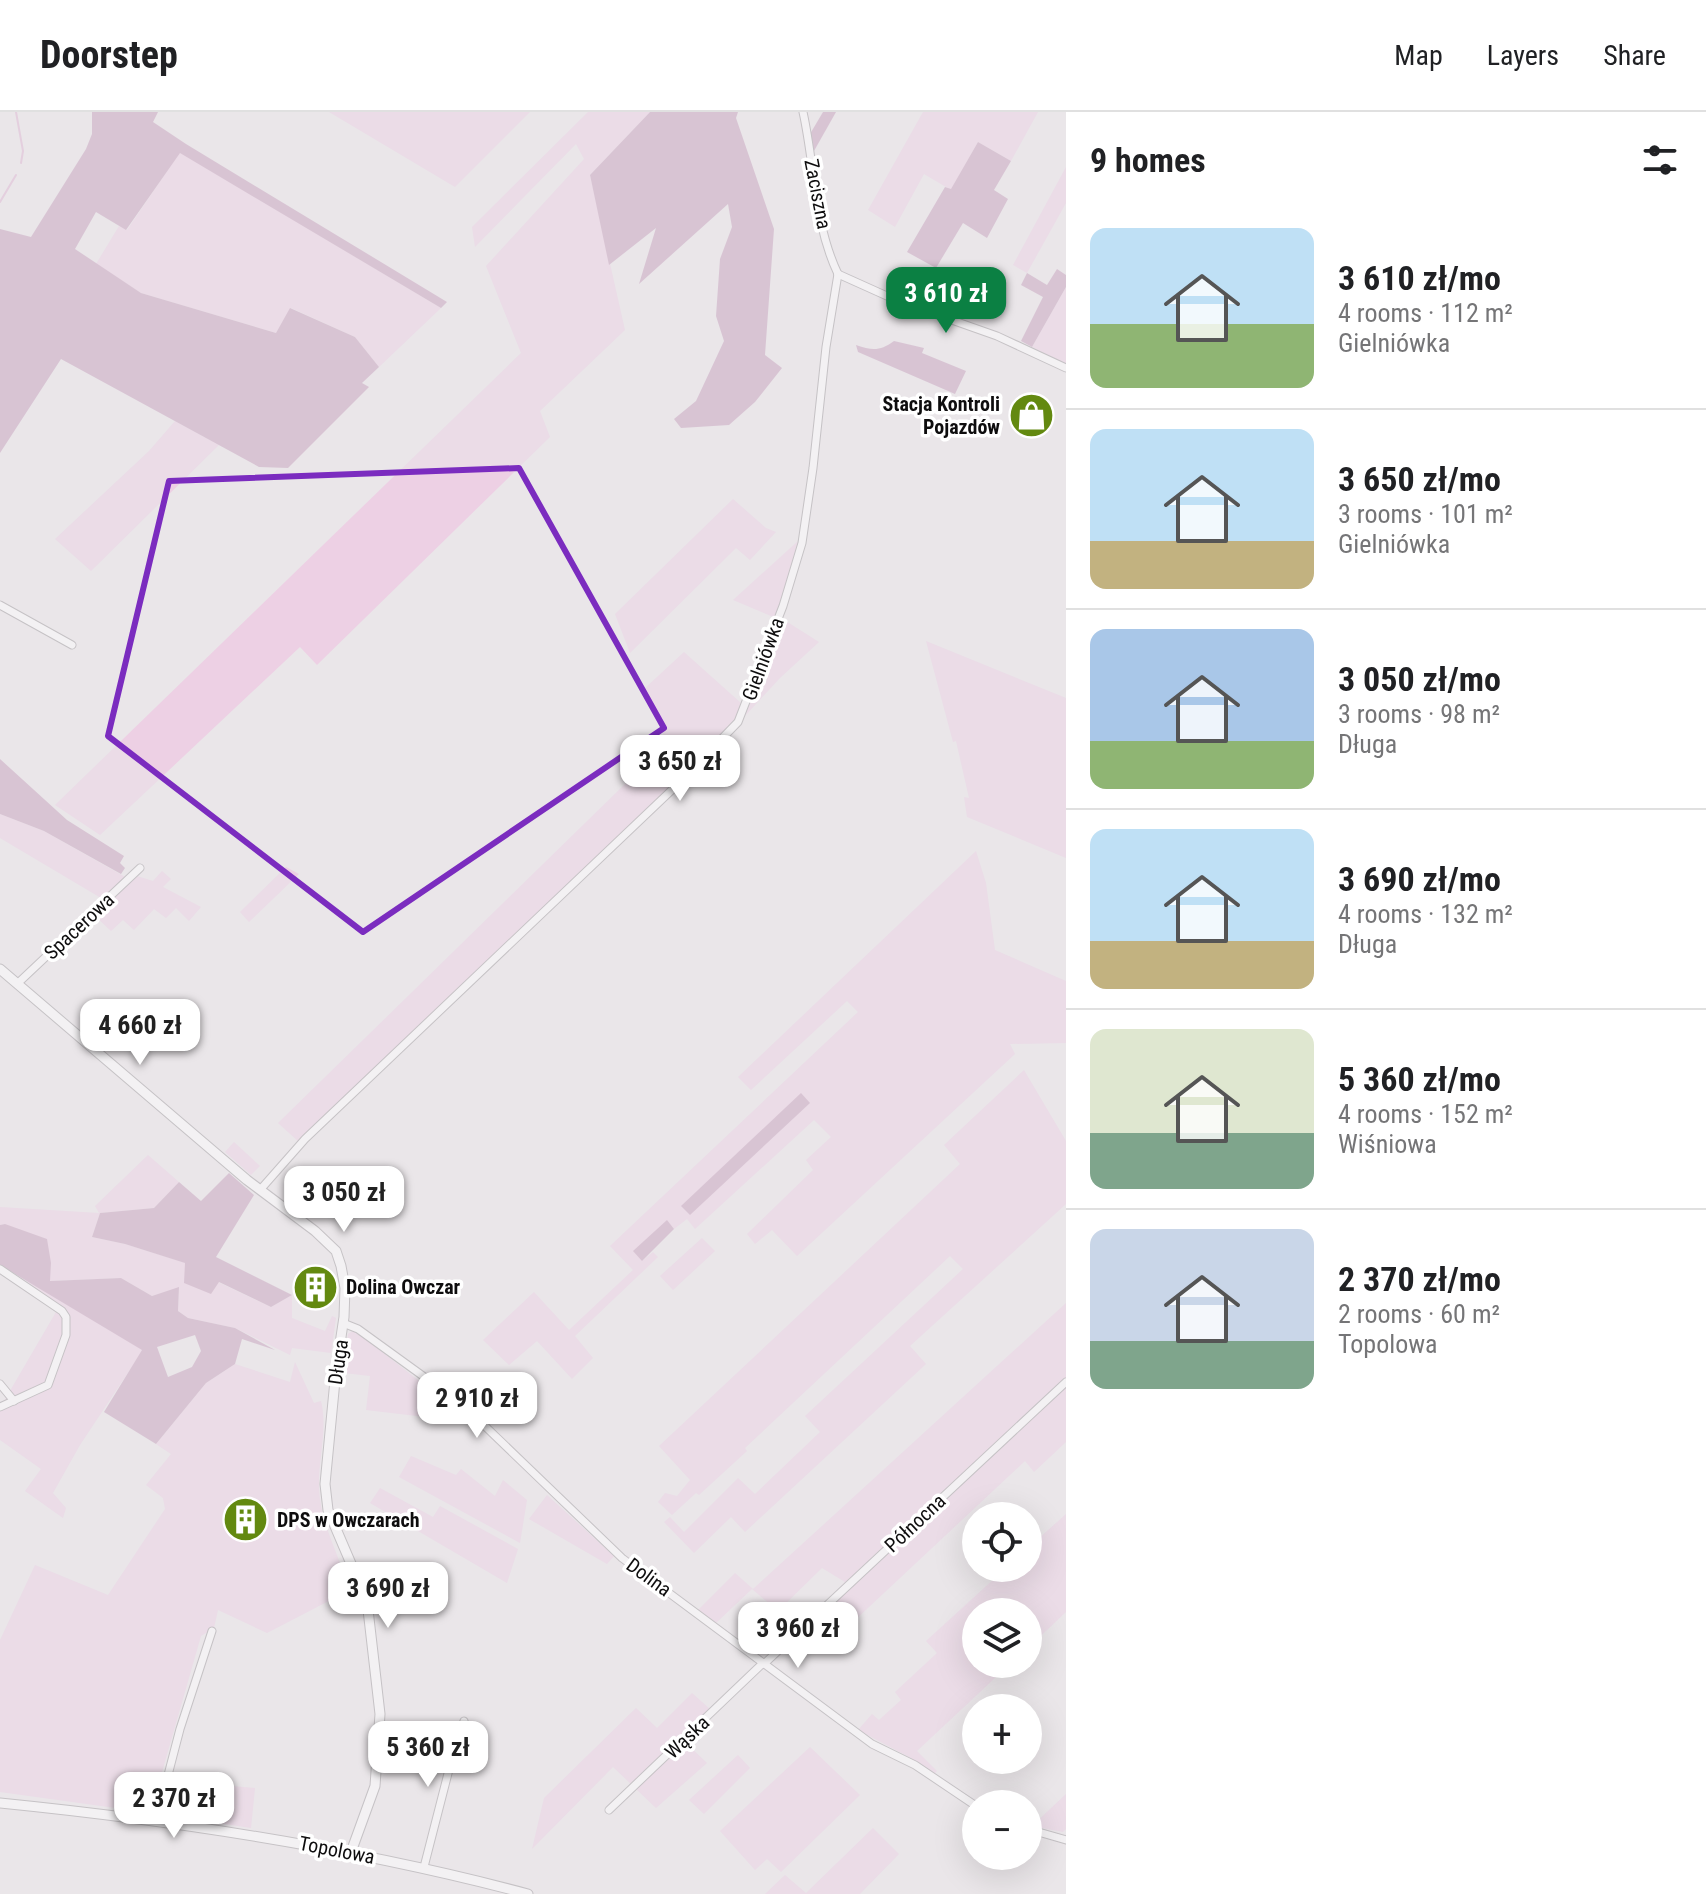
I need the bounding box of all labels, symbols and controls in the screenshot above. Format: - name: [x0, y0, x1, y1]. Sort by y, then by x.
- text: Doorstep: [40, 33, 178, 77]
- text: Map: [1394, 39, 1443, 72]
- text: Layers: [1487, 39, 1559, 72]
- text: Share: [1603, 39, 1666, 72]
- icon: filters: [1638, 138, 1682, 182]
- text: 9 homes: [1090, 140, 1206, 180]
- street label: Zaciszna: [799, 157, 837, 231]
- text: 3 610 zł/mo: [1338, 258, 1501, 298]
- icon: home: [1154, 260, 1250, 356]
- pin: 3 610 zł: [863, 267, 1029, 335]
- text: 3 610 zł: [904, 278, 988, 308]
- text: 4 rooms · 112 m²: [1338, 298, 1513, 328]
- text: Gielniówka: [1338, 328, 1450, 358]
- place label: Stacja Kontroli Pojazdów: [882, 392, 1000, 439]
- shop icon: Stacja Kontroli Pojazdów: [1007, 392, 1055, 440]
- text: 3 650 zł/mo: [1338, 459, 1501, 499]
- icon: home: [1154, 461, 1250, 557]
- text: 3 rooms · 101 m²: [1338, 499, 1513, 529]
- text: Gielniówka: [1338, 529, 1450, 559]
- street label: Gielniówka: [737, 614, 789, 704]
- text: 3 050 zł/mo: [1338, 659, 1501, 699]
- icon: home: [1154, 661, 1250, 757]
- text: 3 rooms · 98 m²: [1338, 699, 1500, 729]
- text: Długa: [1338, 729, 1397, 759]
- pin: 3 650 zł: [597, 735, 763, 803]
- text: 3 650 zł: [638, 746, 722, 776]
- text: 3 690 zł/mo: [1338, 859, 1501, 899]
- icon: home: [1154, 861, 1250, 957]
- street label: Spacerowa: [39, 888, 119, 964]
- text: 4 rooms · 132 m²: [1338, 899, 1513, 929]
- text: Długa: [1338, 929, 1397, 959]
- pin: 4 660 zł: [57, 999, 223, 1067]
- text: 4 660 zł: [98, 1010, 182, 1040]
- text: 5 360 zł/mo: [1338, 1059, 1501, 1099]
- icon: home: [1154, 1061, 1250, 1157]
- text: 4 rooms · 152 m²: [1338, 1099, 1513, 1129]
- text: Wiśniowa: [1338, 1129, 1437, 1159]
- pin: 3 050 zł: [261, 1166, 427, 1234]
- text: 3 050 zł: [302, 1177, 386, 1207]
- text: 2 370 zł/mo: [1338, 1259, 1501, 1299]
- icon: home: [1154, 1261, 1250, 1357]
- building icon: Dolina Owczar: [291, 1263, 339, 1311]
- place label: Dolina Owczar: [346, 1275, 461, 1299]
- text: 2 rooms · 60 m²: [1338, 1299, 1500, 1329]
- text: Topolowa: [1338, 1329, 1438, 1359]
- street label: Długa: [323, 1338, 353, 1386]
- pin: 2 910 zł: [394, 1372, 560, 1440]
- text: 2 910 zł: [435, 1383, 519, 1413]
- street label: Północna: [880, 1489, 950, 1557]
- building icon: DPS w Owczarach: [222, 1496, 270, 1544]
- map controls: [962, 1502, 1042, 1870]
- button: locate: [962, 1502, 1042, 1582]
- place label: DPS w Owczarach: [277, 1508, 420, 1532]
- street label: Dolina: [622, 1553, 676, 1601]
- pin: 3 690 zł: [305, 1562, 471, 1630]
- text: 3 690 zł: [346, 1573, 430, 1603]
- button: layers: [962, 1598, 1042, 1678]
- pin: 3 960 zł: [715, 1602, 881, 1670]
- text: 3 960 zł: [756, 1613, 840, 1643]
- button: +: [962, 1694, 1042, 1774]
- street label: Wąska: [660, 1710, 714, 1764]
- pin: 5 360 zł: [345, 1721, 511, 1789]
- text: 5 360 zł: [386, 1732, 470, 1762]
- pin: 2 370 zł: [91, 1772, 257, 1840]
- text: 2 370 zł: [132, 1783, 216, 1813]
- button: −: [962, 1790, 1042, 1870]
- street label: Topolowa: [297, 1831, 377, 1869]

